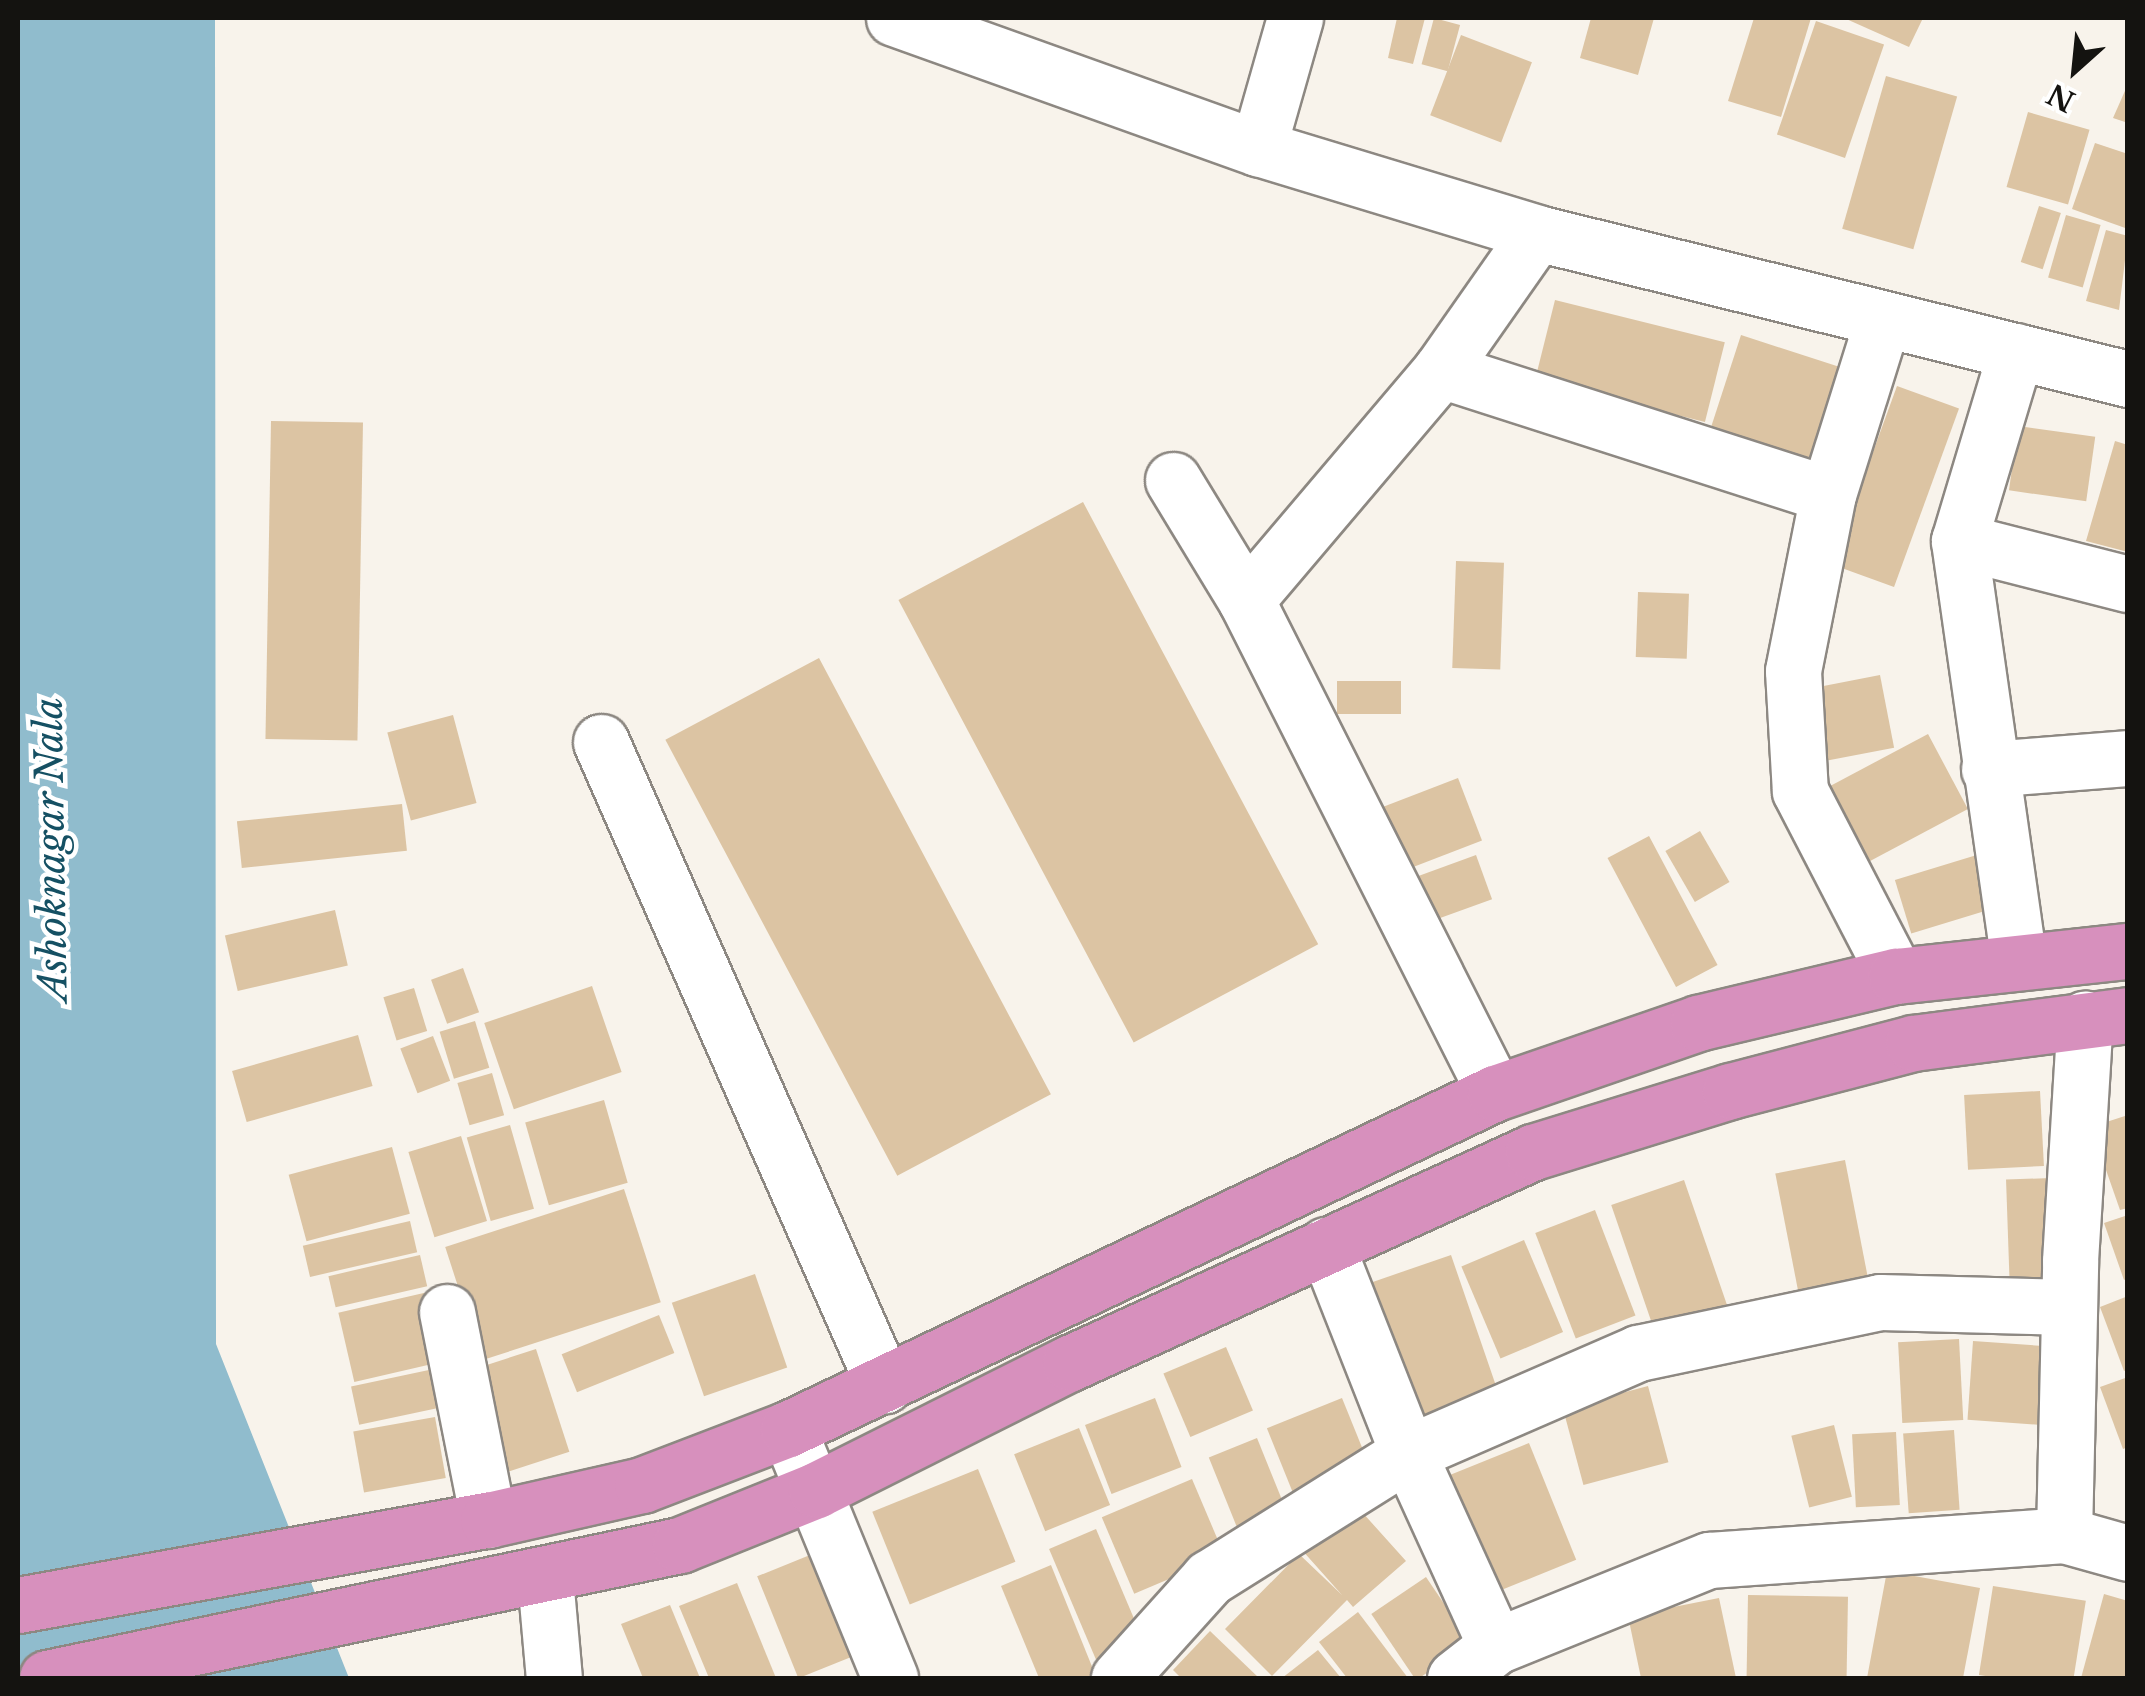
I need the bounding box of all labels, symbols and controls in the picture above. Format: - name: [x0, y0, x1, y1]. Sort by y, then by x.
- north arrow: [2025, 20, 2125, 120]
- text: N: [2041, 76, 2081, 119]
- water label: Ashoknagar Nala: [26, 696, 76, 1002]

